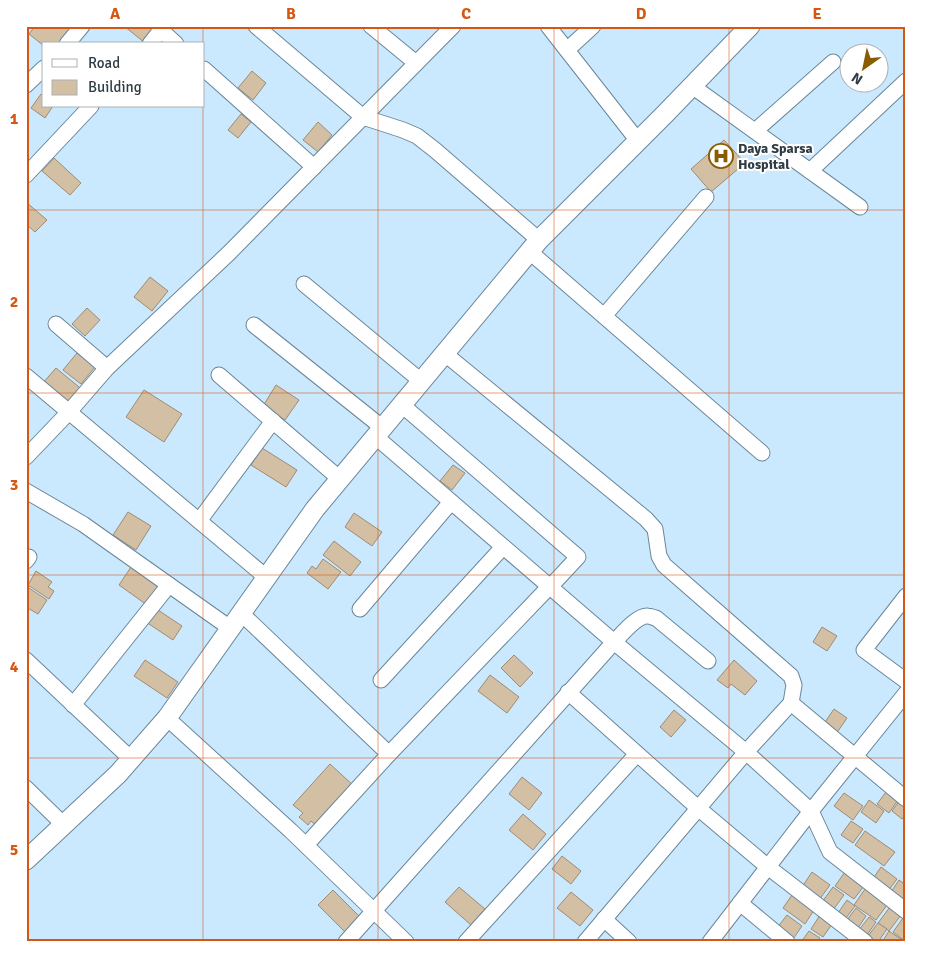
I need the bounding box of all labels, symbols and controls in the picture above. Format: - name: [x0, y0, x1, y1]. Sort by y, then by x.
- text: A: [110, 4, 121, 24]
- text: B: [286, 4, 296, 24]
- text: C: [461, 4, 471, 24]
- text: D: [636, 4, 647, 24]
- text: E: [812, 4, 822, 24]
- legend: [42, 42, 205, 108]
- north arrow: [840, 42, 890, 92]
- text: Road: [88, 54, 120, 72]
- text: N: [848, 69, 866, 88]
- text: Building: [88, 78, 142, 96]
- text: 1: [10, 109, 19, 129]
- place label: Daya Sparsa Hospital: [738, 140, 813, 173]
- hospital icon: Daya Sparsa Hospital: [708, 143, 734, 169]
- text: 2: [10, 292, 18, 312]
- text: 3: [10, 475, 18, 495]
- text: 4: [10, 657, 19, 677]
- text: 5: [10, 840, 18, 860]

